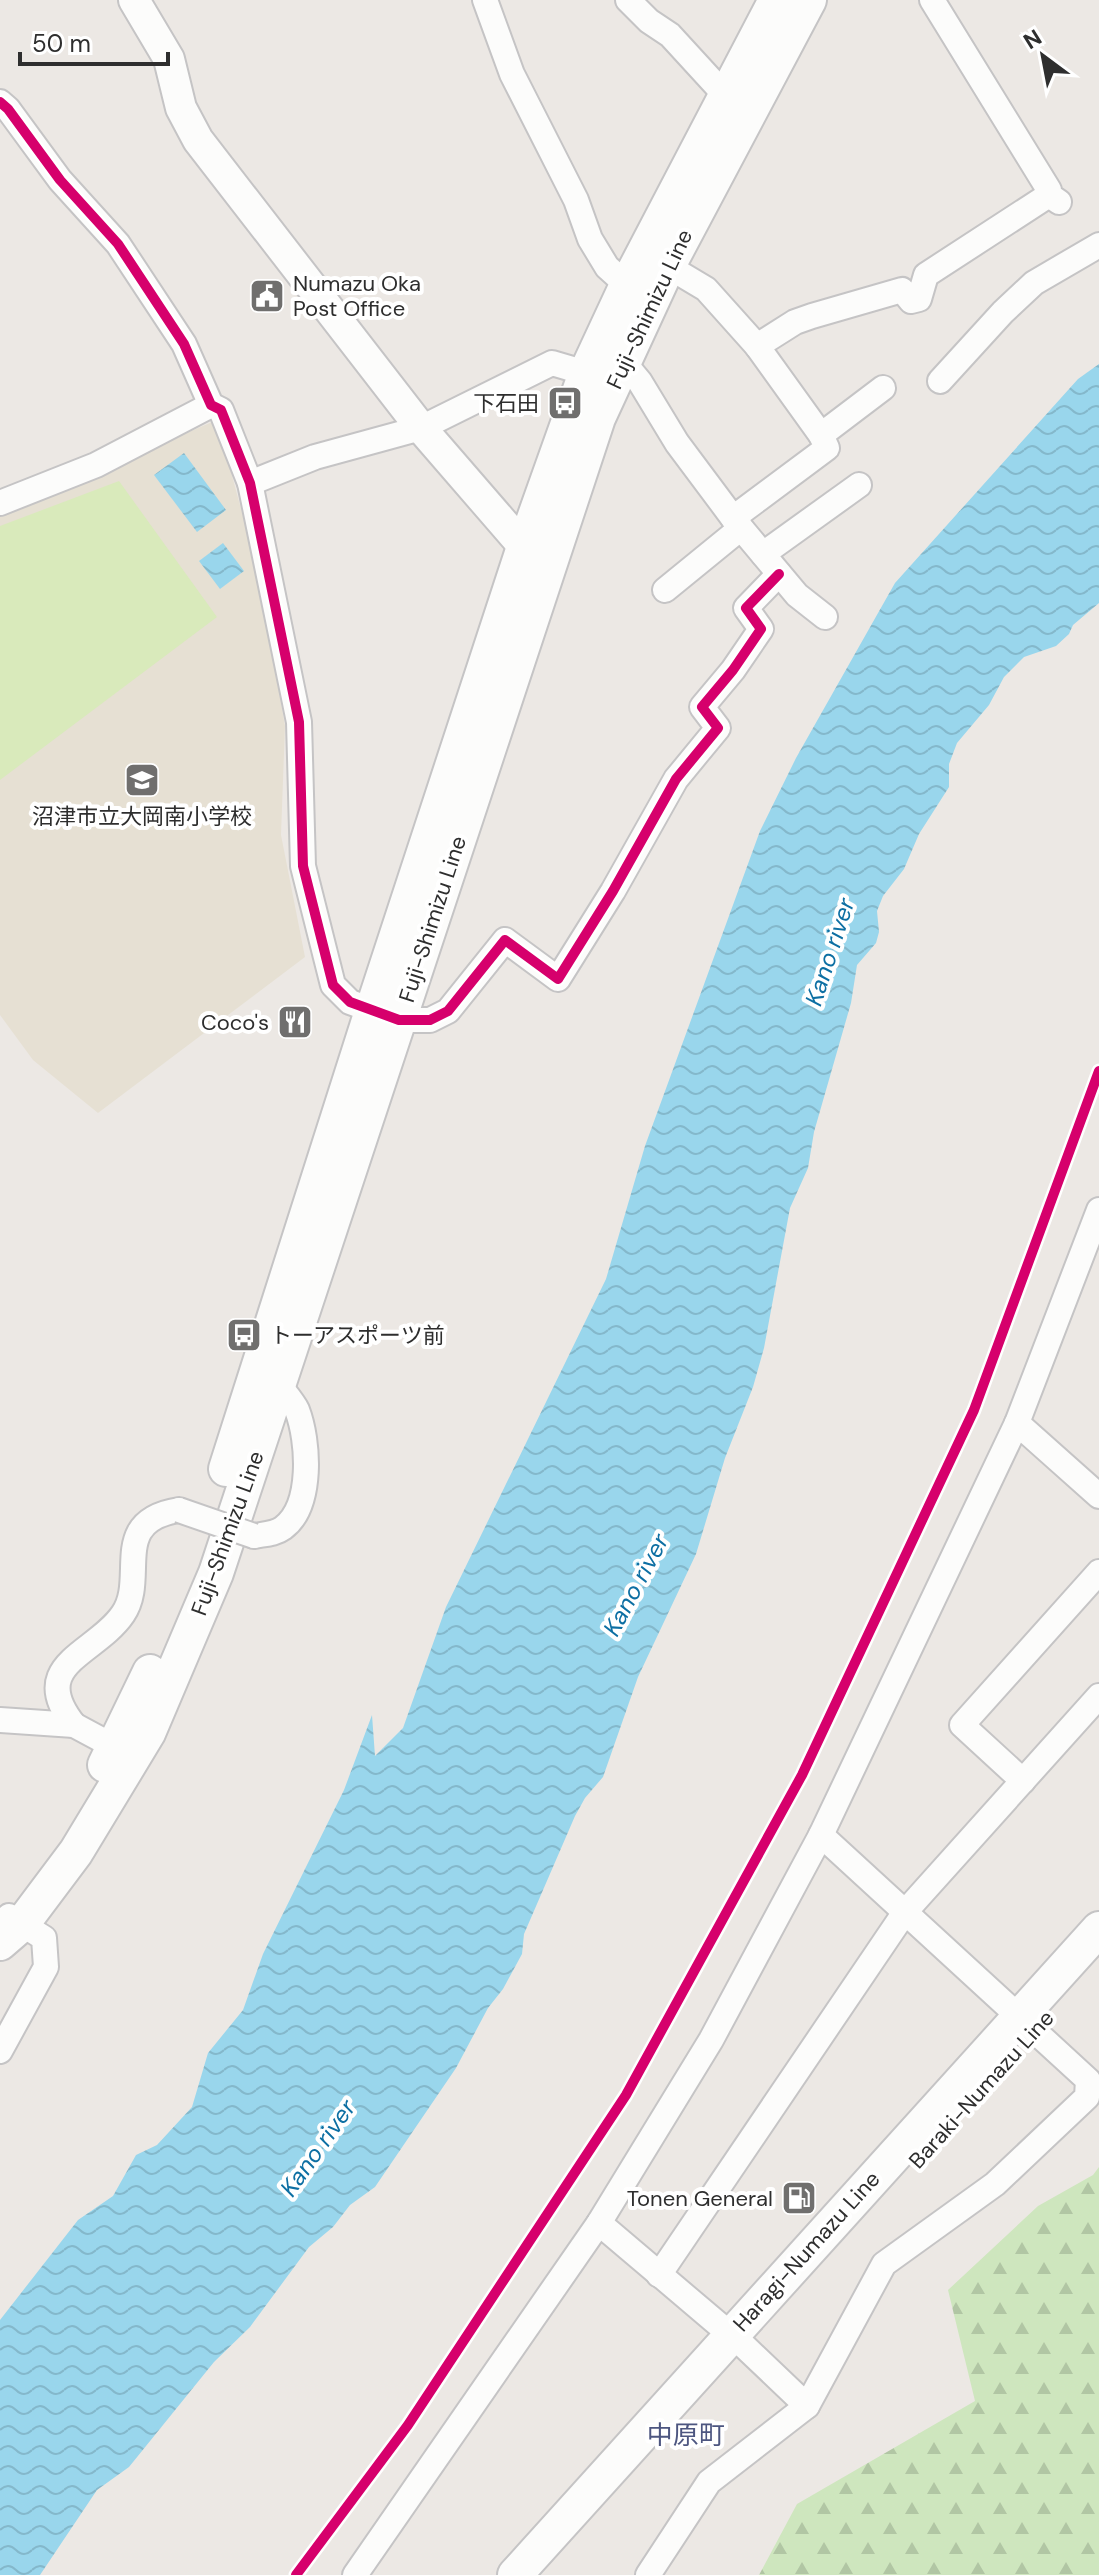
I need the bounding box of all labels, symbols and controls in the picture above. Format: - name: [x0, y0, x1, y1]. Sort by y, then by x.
- scale bar: [20, 16, 168, 66]
- north arrow: [1003, 16, 1083, 96]
- text: N: [1018, 23, 1047, 56]
- text: 50 m: [32, 28, 91, 59]
- street label: Fuji-Shimizu Line: [600, 225, 699, 394]
- place label: Numazu Oka Post Office: [293, 269, 421, 323]
- public building icon: Numazu Oka Post Office: [248, 277, 286, 315]
- bus stop icon: 下石田: [546, 384, 584, 422]
- place label: 下石田: [473, 389, 539, 418]
- school or university icon: 沼津市立大岡南小学校: [123, 761, 161, 799]
- place label: 沼津市立大岡南小学校: [32, 802, 252, 831]
- street label: Fuji-Shimizu Line: [392, 832, 473, 1006]
- water label: Kano river: [798, 893, 862, 1010]
- restaurant icon: Coco's: [276, 1003, 314, 1041]
- place label: Coco's: [201, 1008, 269, 1037]
- bus stop icon: トーアスポーツ前: [225, 1316, 263, 1354]
- place label: トーアスポーツ前: [270, 1321, 445, 1350]
- street label: Fuji-Shimizu Line: [184, 1447, 271, 1619]
- water label: Kano river: [596, 1527, 676, 1641]
- street label: Baraki-Numazu Line: [903, 2004, 1060, 2175]
- water label: Kano river: [273, 2092, 363, 2202]
- street label: Haragi-Numazu Line: [727, 2165, 886, 2338]
- fuel station icon: Tonen General: [780, 2179, 818, 2217]
- place label: Tonen General: [627, 2184, 773, 2213]
- district label: 中原町: [647, 2418, 725, 2452]

